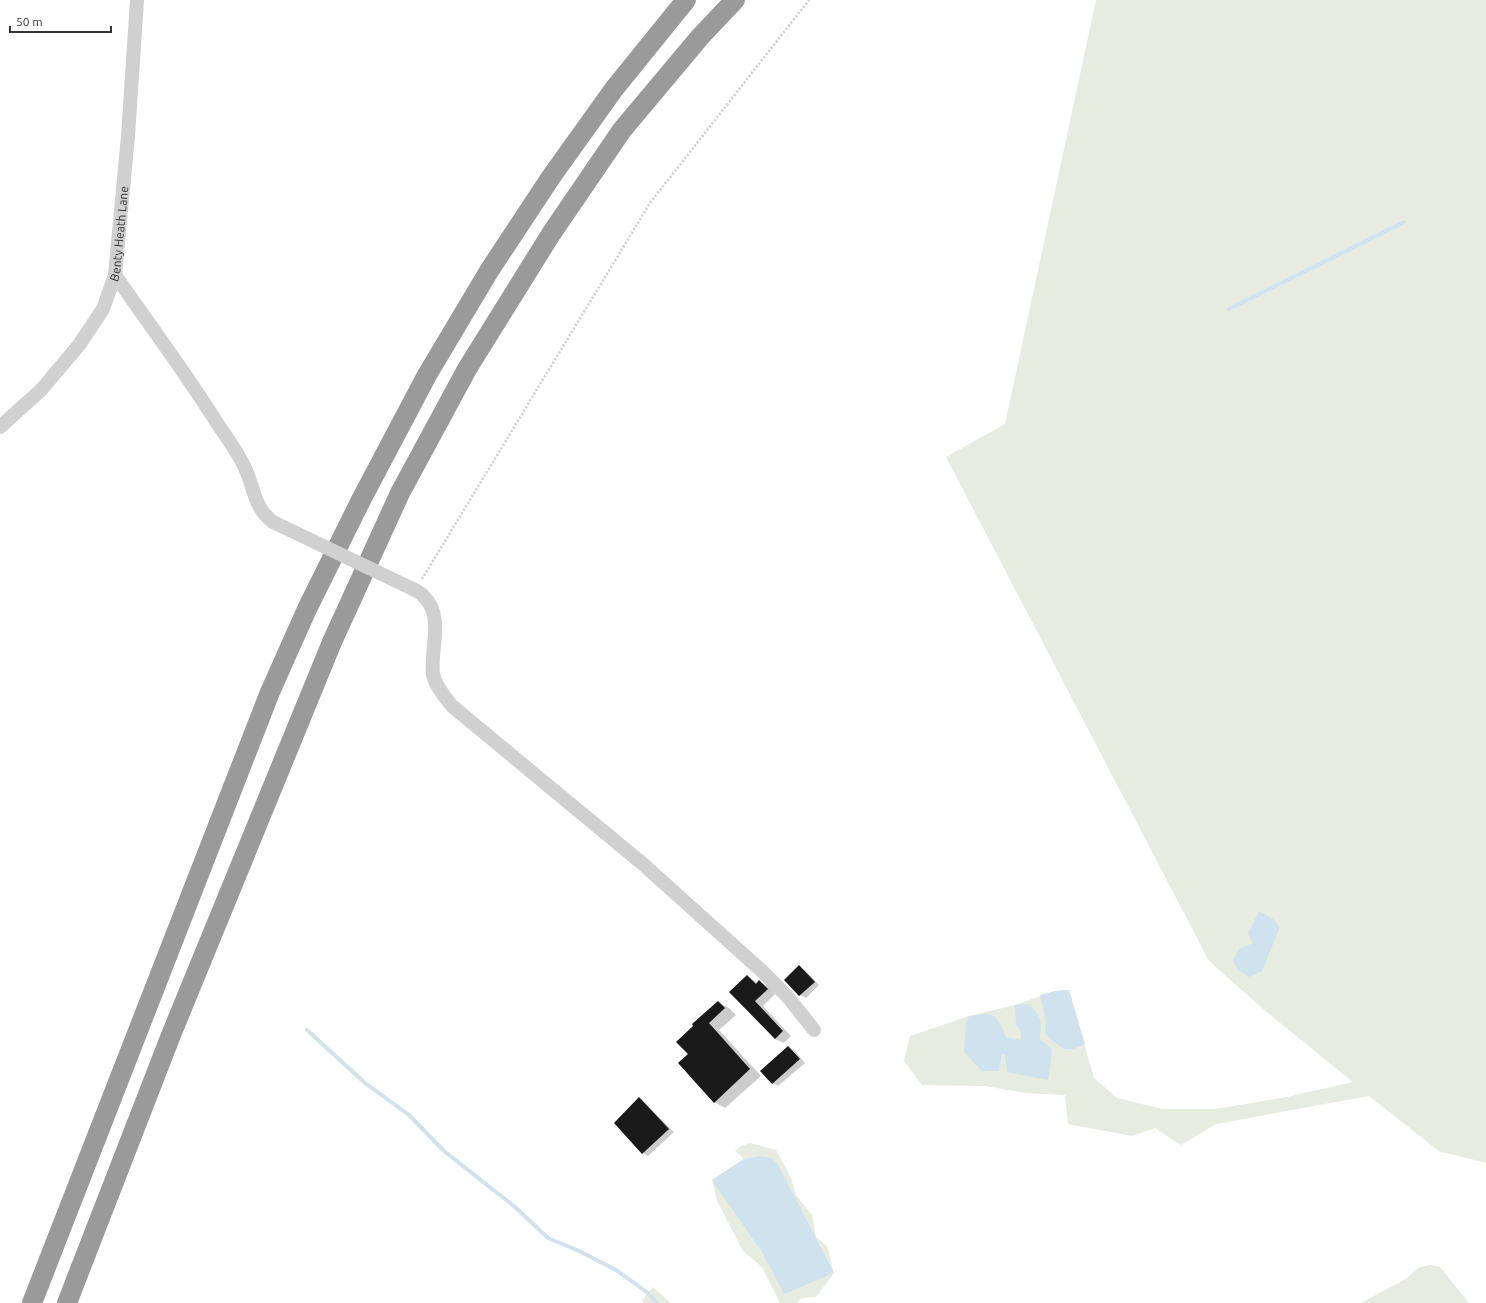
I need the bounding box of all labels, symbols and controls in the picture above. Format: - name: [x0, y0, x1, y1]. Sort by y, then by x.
- scale bar: [10, 8, 111, 34]
- text: 50 m: [16, 15, 43, 28]
- street label: Benty Heath Lane: [107, 185, 130, 283]

